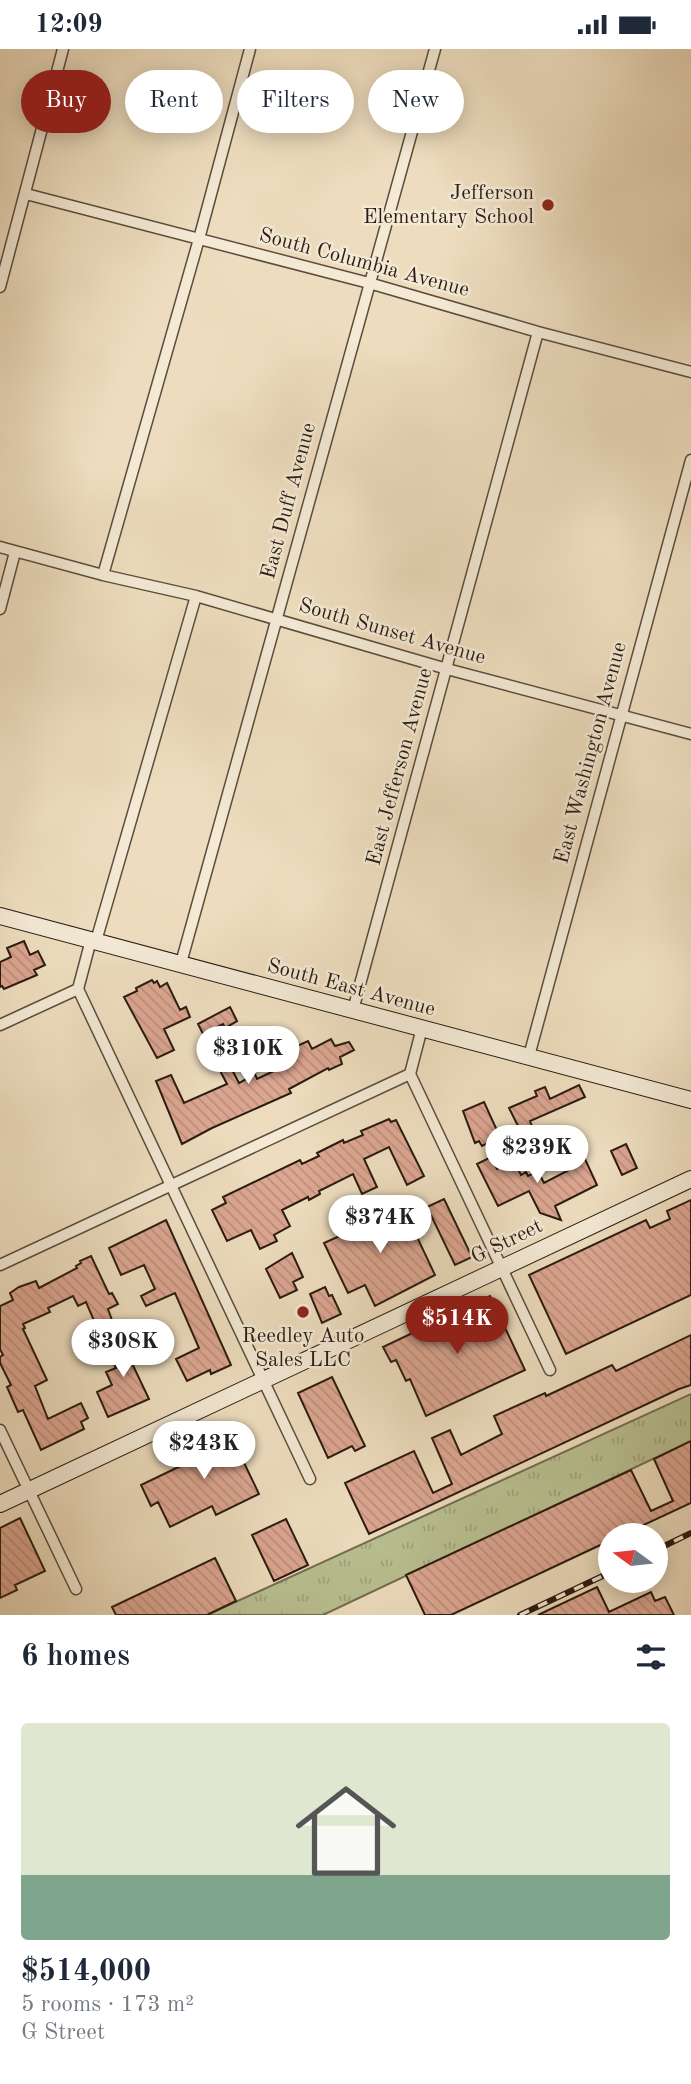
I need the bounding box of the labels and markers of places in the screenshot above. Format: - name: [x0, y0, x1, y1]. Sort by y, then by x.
- place label: Jefferson Elementary School: [363, 183, 534, 228]
- marker: Jefferson Elementary School: [540, 197, 556, 213]
- pin: $310K: [199, 1027, 297, 1086]
- pin: $239K: [488, 1125, 586, 1185]
- pin: $374K: [331, 1195, 429, 1255]
- pin: $514K: [408, 1297, 506, 1356]
- marker: Reedley Auto Sales LLC: [295, 1304, 311, 1320]
- pin: $308K: [74, 1319, 172, 1379]
- place label: Reedley Auto Sales LLC: [242, 1326, 364, 1371]
- pin: $243K: [155, 1421, 253, 1481]

